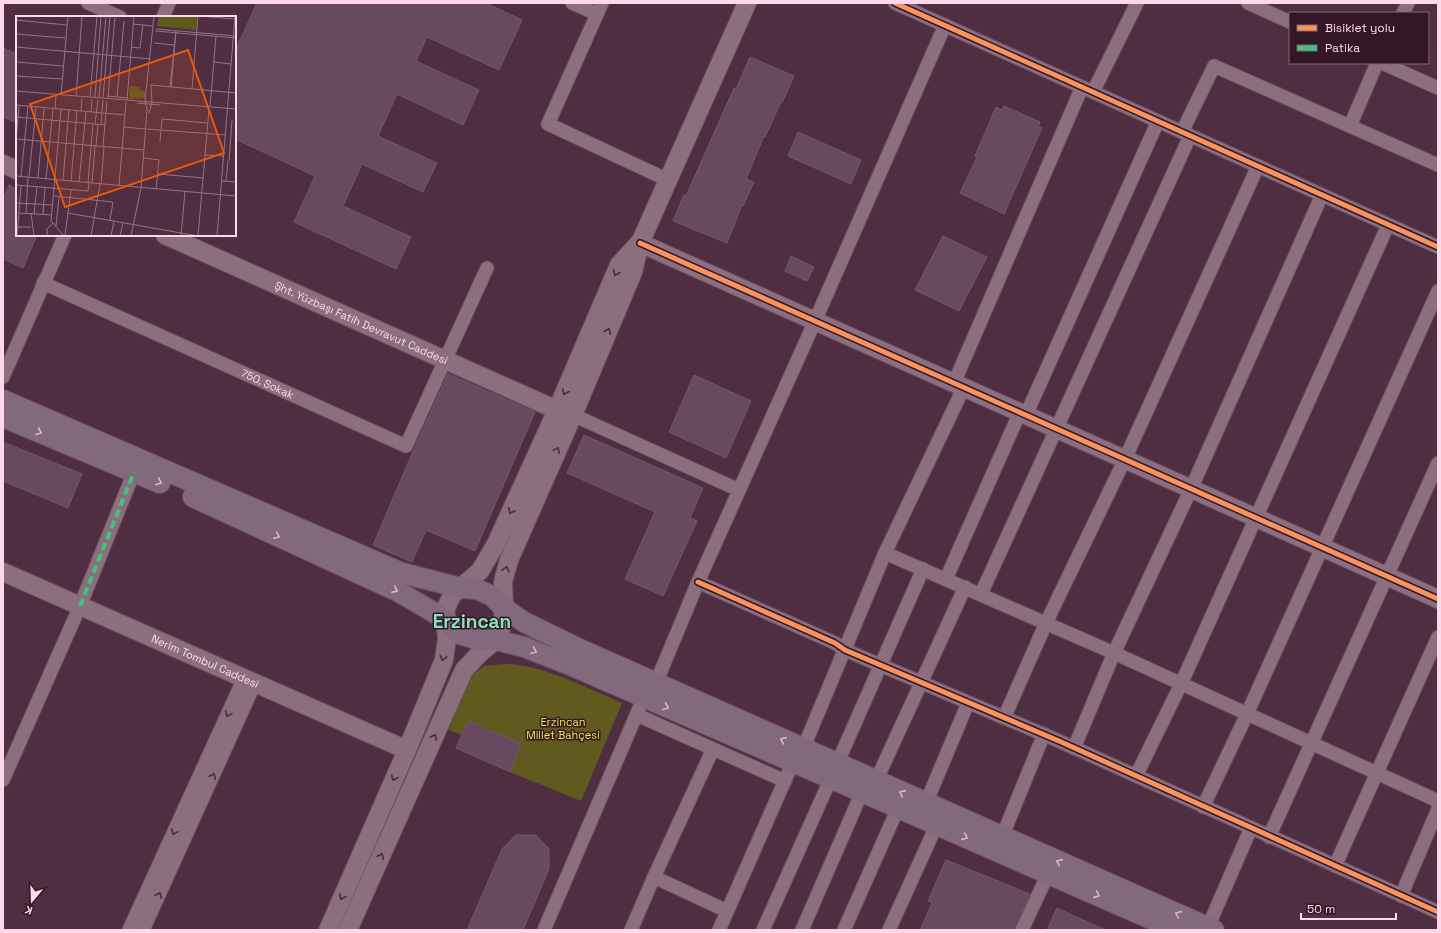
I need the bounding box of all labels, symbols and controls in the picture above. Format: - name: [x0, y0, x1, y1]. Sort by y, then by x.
- legend: [1289, 12, 1429, 64]
- inset map: [16, 16, 236, 236]
- text: Bisiklet yolu: [1325, 20, 1395, 36]
- text: Patika: [1325, 40, 1360, 56]
- one-way arrow: [613, 268, 621, 276]
- street label: Şht. Yüzbaşı Fatih Devravut Caddesi: [272, 278, 450, 368]
- one-way arrow: [604, 327, 612, 334]
- street label: 750. Sokak: [239, 366, 296, 402]
- one-way arrow: [561, 389, 569, 396]
- one-way arrow: [35, 427, 42, 435]
- one-way arrow: [552, 447, 560, 454]
- one-way arrow: [155, 478, 162, 486]
- one-way arrow: [508, 506, 516, 514]
- one-way arrow: [273, 531, 281, 539]
- one-way arrow: [502, 566, 510, 573]
- one-way arrow: [391, 585, 399, 593]
- district label: Erzincan: [433, 609, 511, 634]
- street label: Nerim Tombul Caddesi: [149, 631, 261, 691]
- one-way arrow: [530, 646, 537, 654]
- one-way arrow: [440, 655, 448, 661]
- one-way arrow: [662, 702, 670, 710]
- one-way arrow: [225, 709, 233, 717]
- park label: Erzincan Millet Bahçesi: [526, 715, 600, 742]
- one-way arrow: [430, 734, 438, 741]
- one-way arrow: [780, 737, 787, 745]
- one-way arrow: [208, 773, 216, 781]
- one-way arrow: [391, 774, 399, 781]
- one-way arrow: [898, 789, 905, 797]
- one-way arrow: [171, 828, 179, 836]
- one-way arrow: [961, 832, 968, 840]
- one-way arrow: [377, 853, 385, 860]
- one-way arrow: [1056, 859, 1064, 867]
- north arrow: [12, 881, 52, 921]
- one-way arrow: [1092, 890, 1100, 898]
- one-way arrow: [154, 891, 162, 899]
- one-way arrow: [339, 893, 347, 900]
- scale bar: [1301, 895, 1396, 921]
- text: 50 m: [1307, 901, 1335, 917]
- text: K: [23, 903, 34, 918]
- one-way arrow: [1175, 911, 1183, 919]

